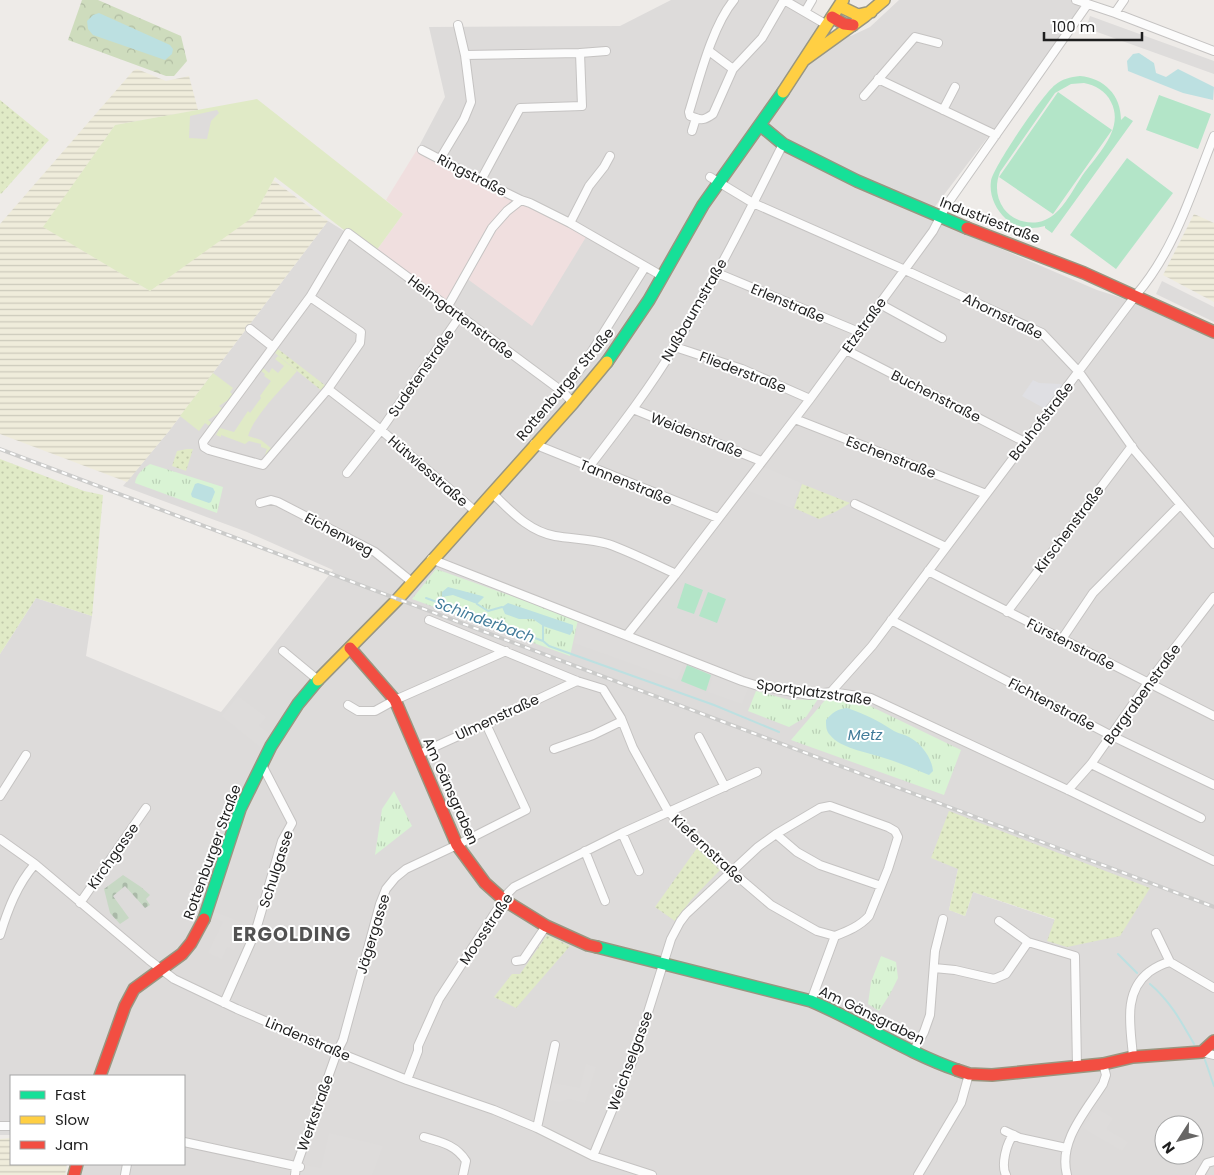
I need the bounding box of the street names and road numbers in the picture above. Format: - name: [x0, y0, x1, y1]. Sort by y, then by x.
- street label: Ringstraße: [434, 149, 511, 201]
- street label: Industriestraße: [937, 192, 1043, 248]
- street label: Nußbaumstraße: [656, 255, 732, 365]
- street label: Heimgartenstraße: [404, 270, 519, 364]
- street label: Erlenstraße: [748, 278, 828, 328]
- street label: Ahornstraße: [960, 288, 1047, 344]
- street label: Etzstraße: [837, 293, 891, 357]
- street label: Rottenburger Straße: [512, 323, 619, 445]
- street label: Sudetenstraße: [383, 325, 459, 421]
- street label: Fliederstraße: [697, 346, 789, 398]
- street label: Buchenstraße: [888, 365, 984, 427]
- street label: Bauhofstraße: [1004, 377, 1078, 465]
- street label: Weidenstraße: [648, 407, 747, 463]
- street label: Hütwiesstraße: [384, 431, 473, 512]
- street label: Eschenstraße: [843, 431, 939, 483]
- street label: Tannenstraße: [577, 454, 675, 510]
- street label: Kirschenstraße: [1029, 481, 1109, 577]
- street label: Eichenweg: [301, 507, 377, 561]
- street label: Fürstenstraße: [1023, 613, 1119, 675]
- street label: Bargrabenstraße: [1099, 639, 1185, 748]
- street label: Fichtenstraße: [1005, 673, 1099, 736]
- street label: Sportplatzstraße: [755, 674, 873, 710]
- street label: Ulmenstraße: [452, 689, 542, 745]
- street label: Am Gänsgraben: [418, 734, 484, 848]
- street label: Rottenburger Straße: [178, 781, 246, 922]
- street label: Kiefernstraße: [667, 810, 749, 888]
- street label: Kirchgasse: [83, 819, 143, 893]
- street label: Schulgasse: [254, 827, 298, 910]
- street label: Moosstraße: [455, 889, 518, 969]
- street label: Jägergasse: [351, 891, 395, 976]
- street label: Am Gänsgraben: [816, 981, 928, 1049]
- street label: Weichselgasse: [603, 1008, 657, 1114]
- street label: Lindenstraße: [262, 1012, 354, 1066]
- street label: Werkstraße: [292, 1072, 338, 1154]

